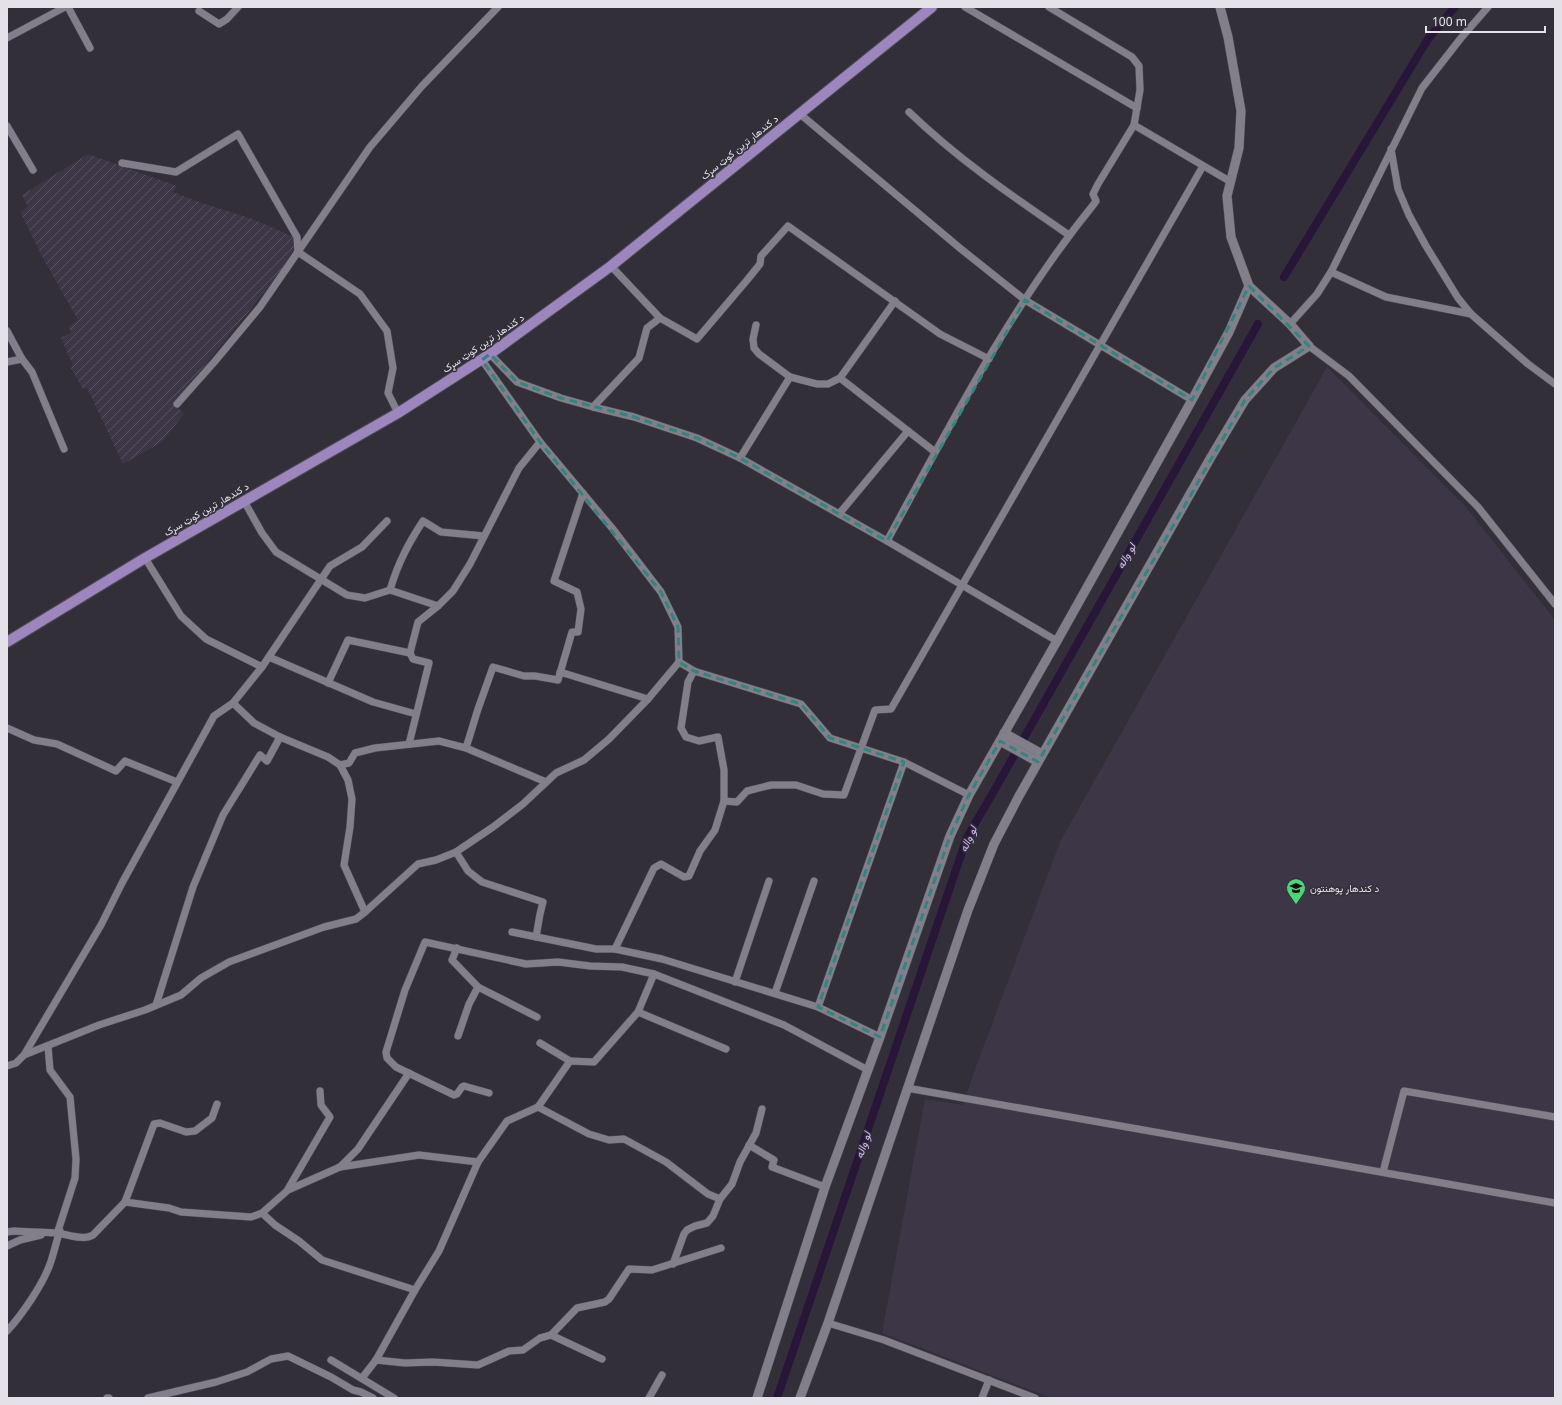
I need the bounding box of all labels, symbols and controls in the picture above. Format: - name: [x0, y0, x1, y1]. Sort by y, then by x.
- scale bar: [1426, 8, 1545, 34]
- text: 100 m: [1432, 13, 1467, 30]
- street label: د کندهار ترين کوټ سړک: [697, 111, 782, 183]
- street label: د کندهار ترين کوټ سړک: [439, 310, 527, 377]
- street label: د کندهار ترين کوټ سړک: [161, 479, 252, 540]
- water label: لو واله: [1112, 539, 1140, 571]
- water label: لو واله: [955, 822, 981, 854]
- school or university icon: د کندهار پوهنتون: [1285, 877, 1307, 905]
- place label: د کندهار پوهنتون: [1310, 881, 1380, 896]
- water label: لو واله: [851, 1128, 875, 1160]

